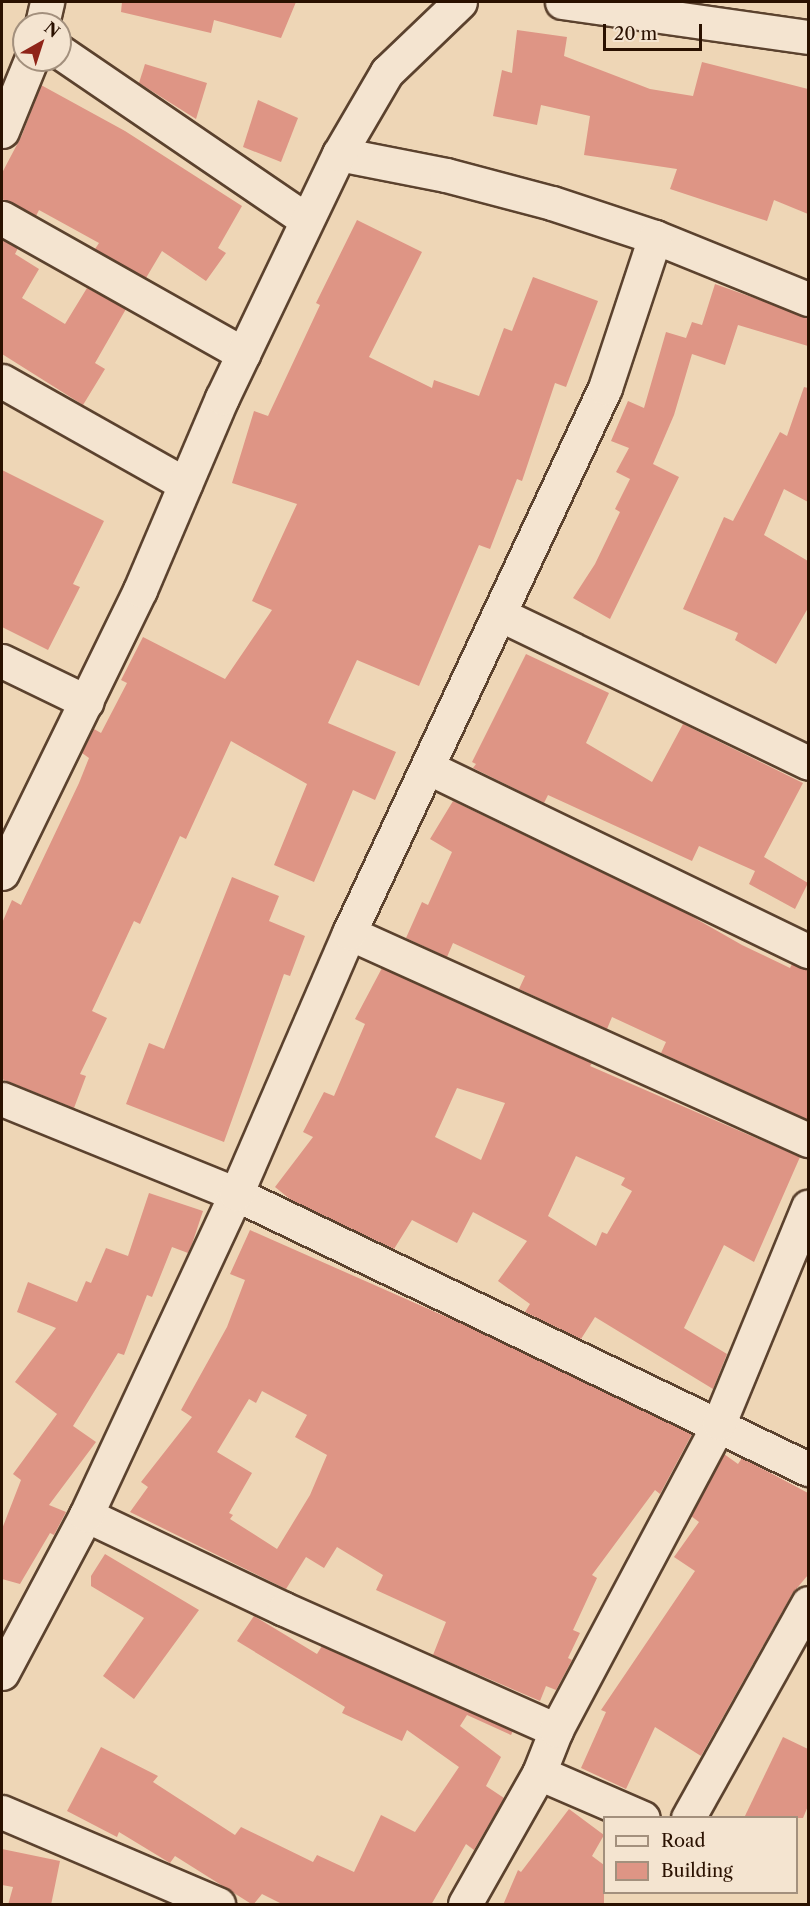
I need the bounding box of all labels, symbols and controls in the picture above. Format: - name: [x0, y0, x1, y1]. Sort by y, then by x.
- north arrow: [12, 12, 72, 72]
- scale bar: [606, 12, 705, 50]
- text: N: [40, 17, 64, 42]
- text: 20 m: [614, 23, 657, 45]
- legend: [603, 1816, 798, 1894]
- text: Road: [661, 1830, 706, 1852]
- text: Building: [661, 1860, 733, 1882]

